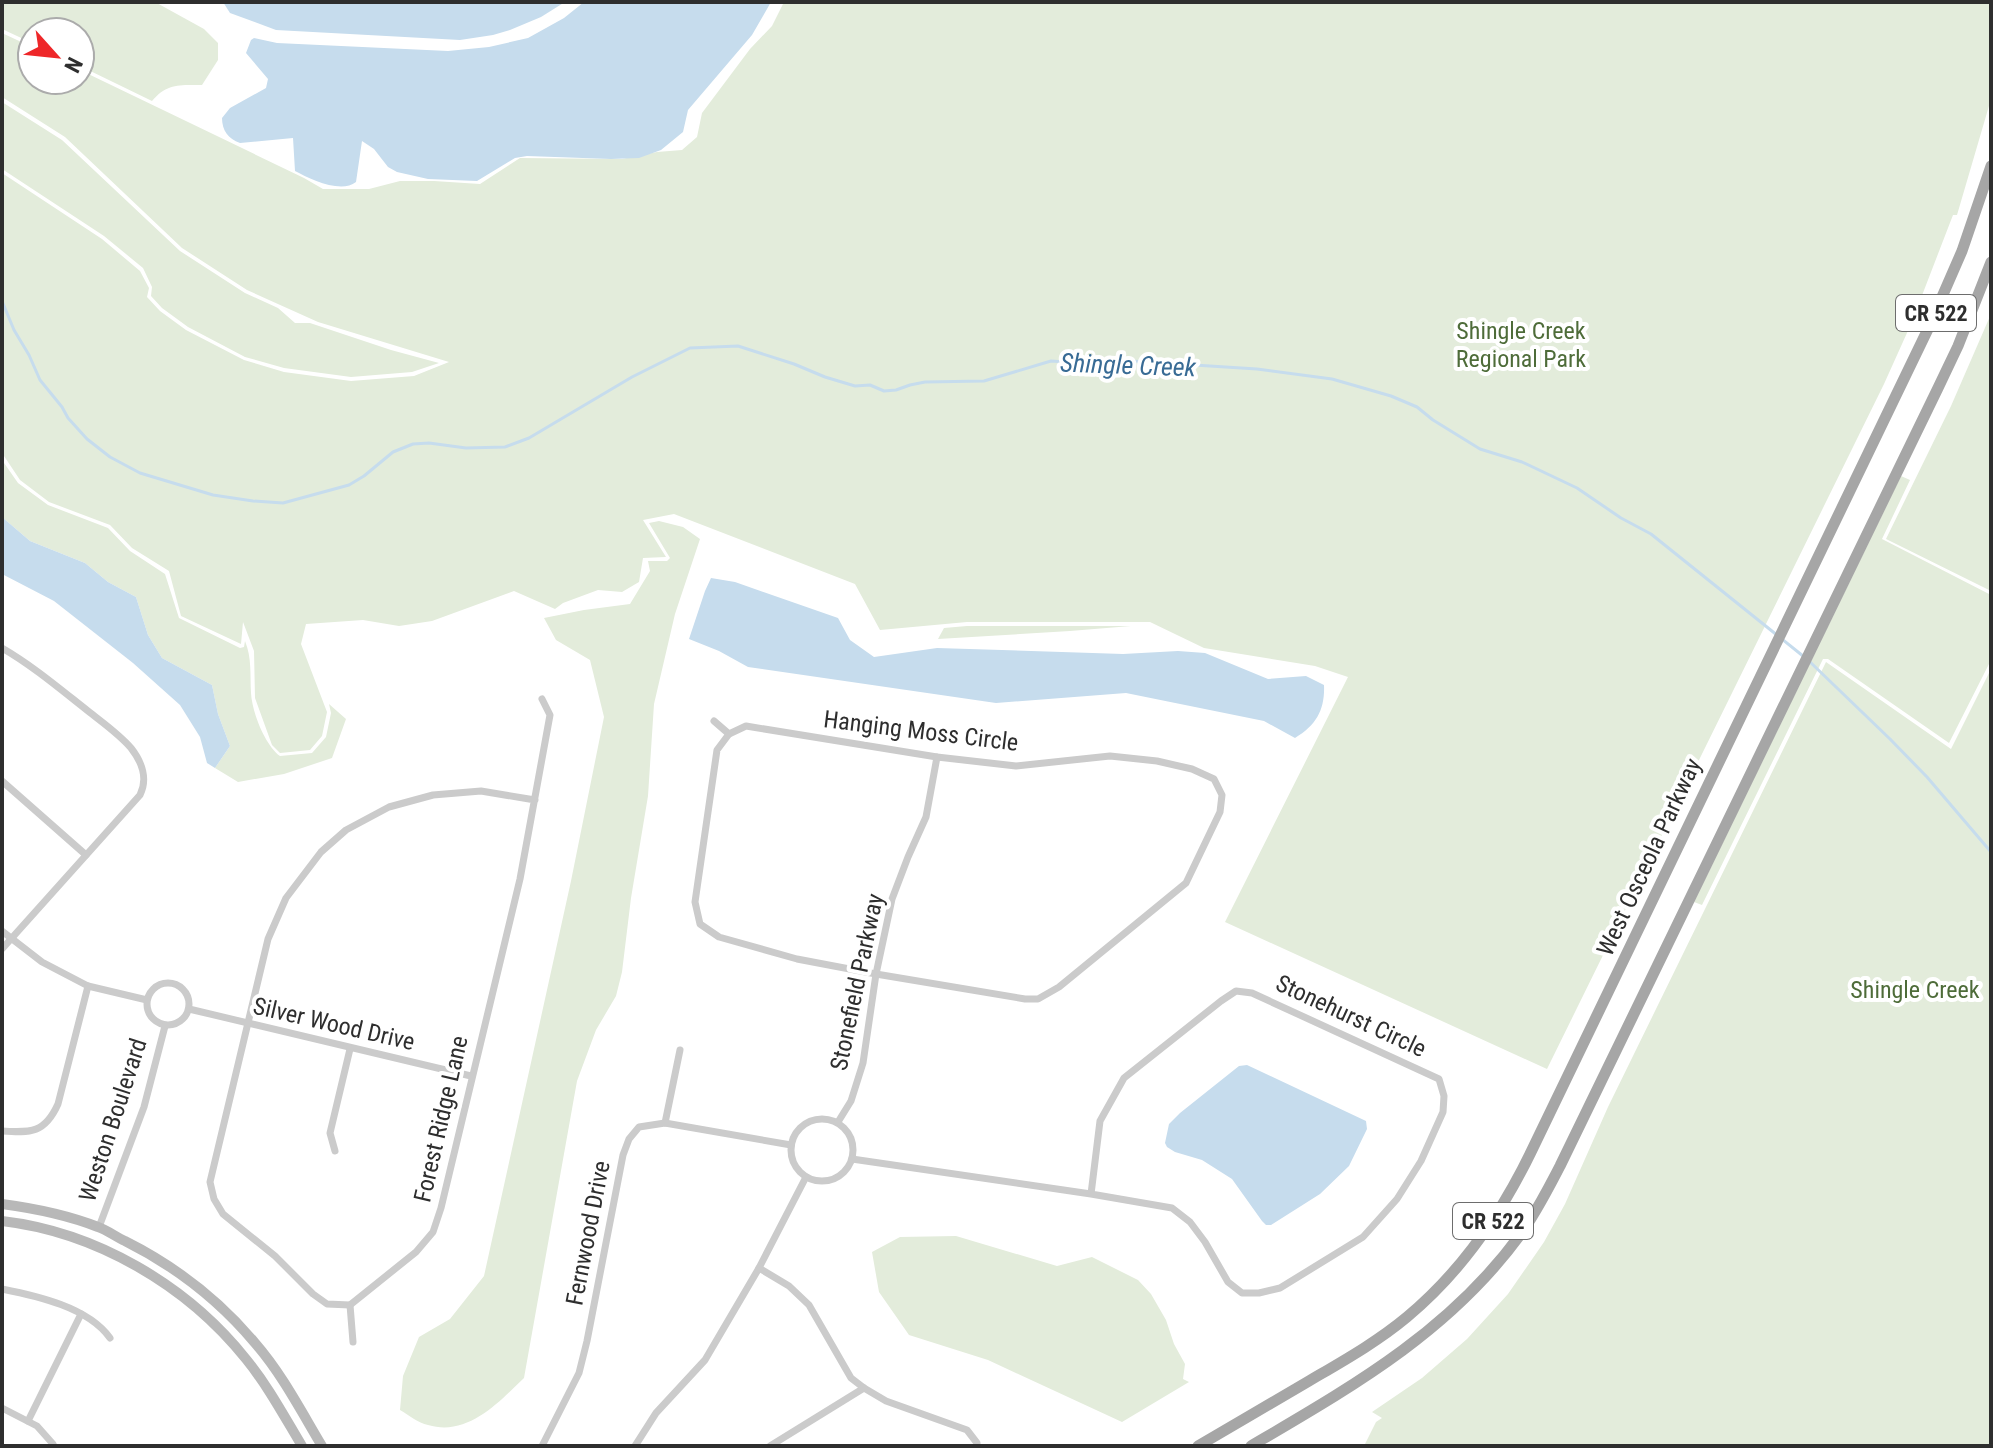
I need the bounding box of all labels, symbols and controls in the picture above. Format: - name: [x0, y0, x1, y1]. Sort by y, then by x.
- north arrow: [16, 16, 96, 96]
- text: N: [59, 53, 88, 77]
- road number: CR 522: [1896, 295, 1976, 331]
- park label: Shingle Creek Regional Park: [1456, 317, 1586, 373]
- water label: Shingle Creek: [1060, 348, 1197, 382]
- street label: Hanging Moss Circle: [822, 705, 1020, 757]
- street label: West Osceola Parkway: [1591, 754, 1707, 960]
- street label: Stonefield Parkway: [825, 891, 889, 1073]
- street label: Stonehurst Circle: [1272, 969, 1430, 1063]
- park label: Shingle Creek: [1850, 976, 1980, 1004]
- street label: Silver Wood Drive: [250, 992, 418, 1056]
- street label: Forest Ridge Lane: [408, 1033, 474, 1205]
- street label: Weston Boulevard: [73, 1035, 153, 1205]
- street label: Fernwood Drive: [560, 1158, 616, 1308]
- road number: CR 522: [1453, 1203, 1533, 1239]

